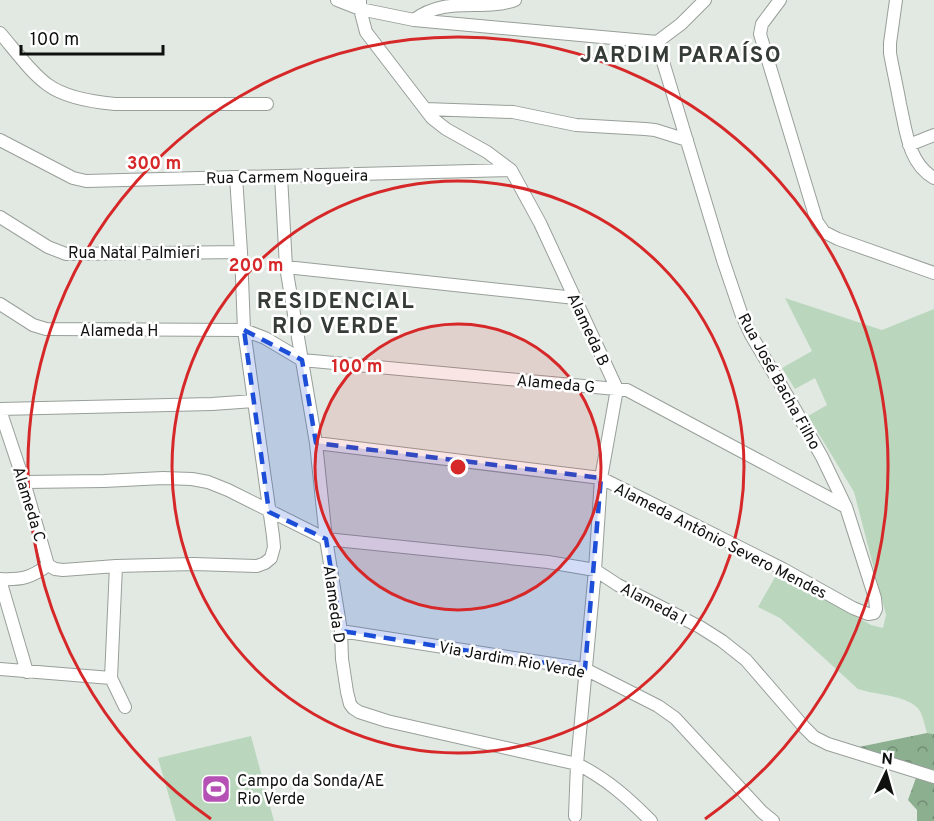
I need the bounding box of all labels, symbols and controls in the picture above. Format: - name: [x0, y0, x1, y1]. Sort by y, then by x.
- scale bar: [21, 18, 164, 56]
- text: 100 m: [30, 29, 79, 52]
- district label: JARDIM PARAÍSO: [580, 41, 782, 70]
- text: 300 m: [127, 153, 181, 176]
- street label: Rua Carmem Nogueira: [206, 167, 368, 189]
- street label: Rua Natal Palmieri: [68, 244, 200, 264]
- text: 200 m: [228, 255, 284, 278]
- district label: RESIDENCIAL RIO VERDE: [257, 289, 415, 341]
- street label: Alameda B: [562, 290, 613, 369]
- street label: Rua José Bacha Filho: [732, 310, 824, 454]
- street label: Alameda H: [80, 322, 158, 342]
- text: 100 m: [331, 356, 383, 379]
- street label: Alameda G: [516, 372, 596, 398]
- centre of rings: [448, 457, 468, 477]
- street label: Alameda C: [7, 464, 49, 545]
- street label: Alameda Antônio Severo Mendes: [610, 479, 830, 604]
- street label: Alameda D: [318, 564, 348, 645]
- street label: Alameda I: [617, 579, 690, 631]
- street label: Via Jardim Rio Verde: [437, 638, 586, 684]
- north arrow: [856, 743, 916, 803]
- text: N: [881, 750, 894, 771]
- place label: Campo da Sonda/AE Rio Verde: [237, 772, 384, 810]
- sports icon: Campo da Sonda/AE Rio Verde: [200, 773, 232, 805]

